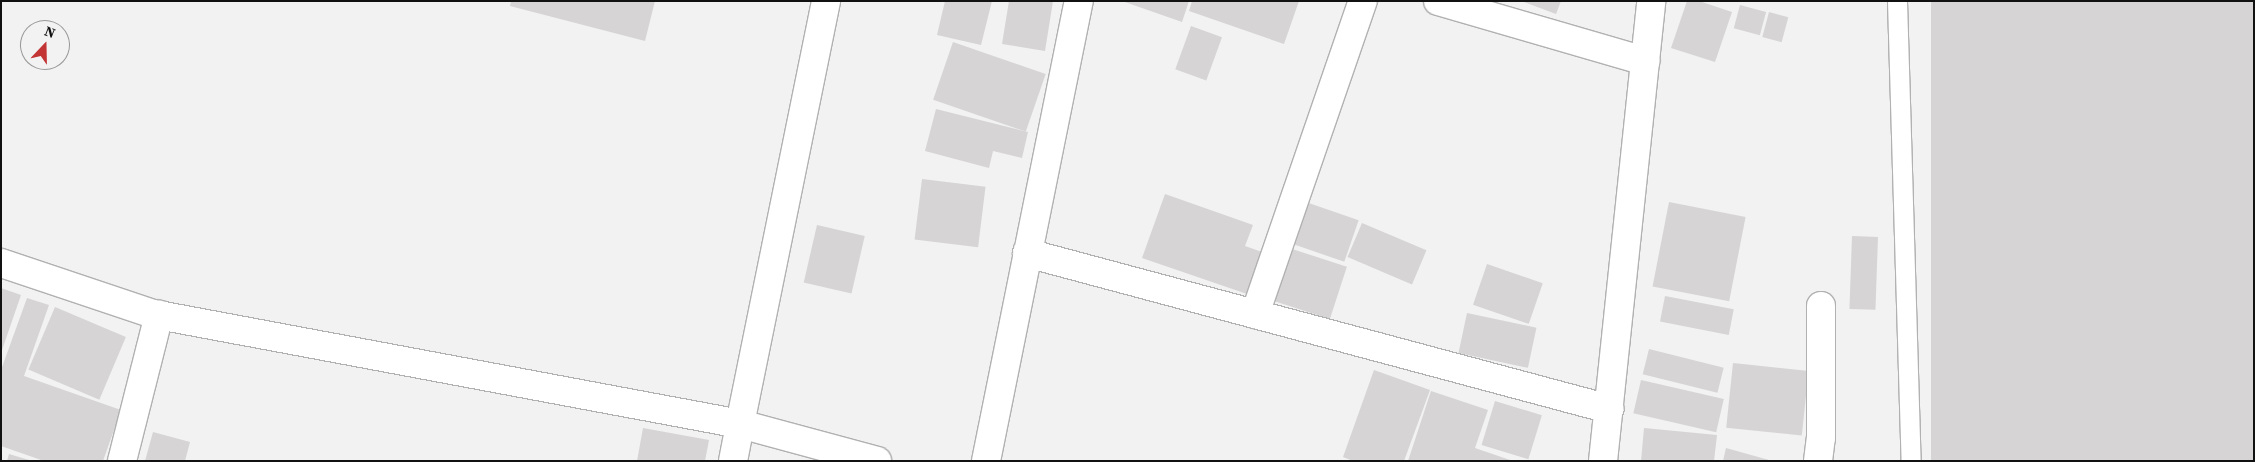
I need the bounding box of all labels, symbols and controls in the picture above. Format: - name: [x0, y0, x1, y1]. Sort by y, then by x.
- north arrow: [20, 20, 70, 70]
- text: N: [42, 21, 58, 43]

